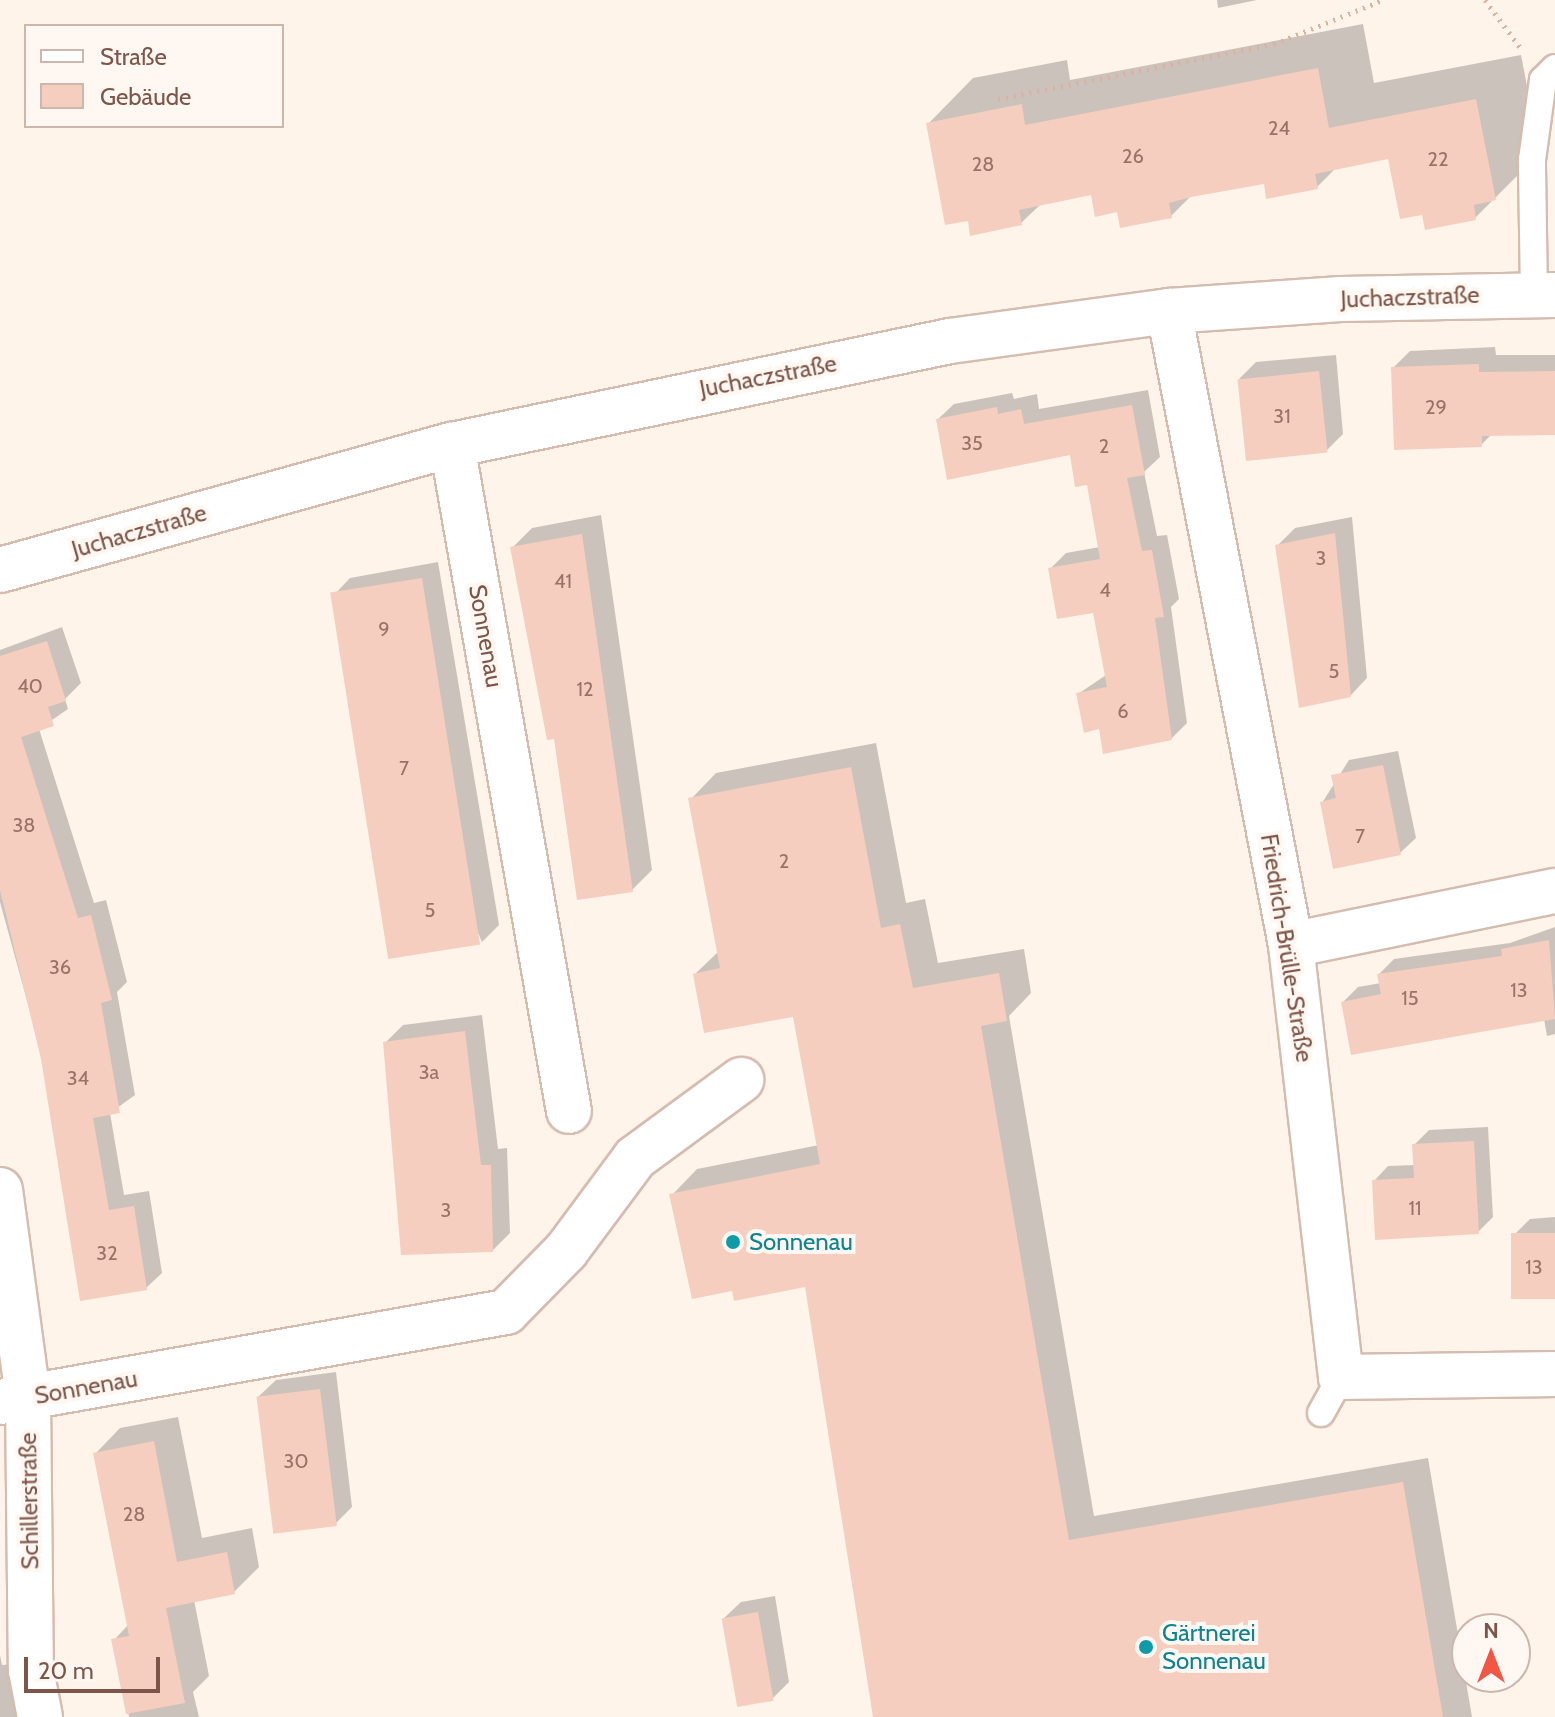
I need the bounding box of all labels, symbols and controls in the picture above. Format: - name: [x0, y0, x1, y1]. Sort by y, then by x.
- legend: [24, 24, 284, 128]
- text: Straße: [100, 42, 167, 71]
- text: Gebäude: [100, 82, 191, 111]
- house number: 24: [1268, 116, 1290, 140]
- house number: 26: [1122, 144, 1144, 168]
- house number: 22: [1428, 147, 1448, 171]
- house number: 28: [972, 152, 994, 176]
- street label: Juchaczstraße: [1340, 280, 1480, 314]
- street label: Juchaczstraße: [697, 349, 839, 403]
- house number: 29: [1425, 395, 1447, 419]
- house number: 31: [1273, 404, 1291, 428]
- house number: 35: [961, 431, 983, 455]
- house number: 2: [1099, 434, 1109, 458]
- street label: Juchaczstraße: [68, 498, 210, 564]
- house number: 3: [1316, 546, 1326, 570]
- house number: 41: [554, 569, 572, 593]
- house number: 4: [1099, 578, 1111, 602]
- street label: Sonnenau: [463, 582, 509, 690]
- house number: 9: [378, 617, 390, 641]
- house number: 5: [1329, 659, 1339, 683]
- house number: 40: [17, 674, 43, 698]
- house number: 12: [577, 677, 593, 701]
- house number: 6: [1117, 699, 1129, 723]
- house number: 7: [399, 756, 409, 780]
- house number: 38: [13, 813, 35, 837]
- house number: 7: [1355, 824, 1365, 848]
- street label: Friedrich-Brülle-Straße: [1255, 832, 1319, 1064]
- house number: 2: [779, 849, 789, 873]
- house number: 5: [425, 898, 435, 922]
- house number: 36: [49, 955, 71, 979]
- house number: 13: [1510, 978, 1528, 1002]
- house number: 15: [1401, 986, 1419, 1010]
- house number: 3a: [419, 1060, 439, 1084]
- house number: 34: [67, 1066, 89, 1090]
- house number: 11: [1408, 1196, 1422, 1220]
- house number: 3: [441, 1198, 451, 1222]
- place label: Sonnenau: [749, 1228, 853, 1256]
- marker: Sonnenau: [724, 1233, 742, 1251]
- house number: 32: [96, 1241, 118, 1265]
- house number: 13: [1525, 1255, 1543, 1279]
- street label: Sonnenau: [32, 1364, 140, 1410]
- street label: Schillerstraße: [13, 1432, 45, 1570]
- house number: 30: [284, 1449, 308, 1473]
- house number: 28: [123, 1502, 145, 1526]
- north arrow: [1451, 1613, 1531, 1693]
- text: N: [1483, 1617, 1499, 1644]
- place label: Gärtnerei Sonnenau: [1162, 1619, 1266, 1675]
- marker: Gärtnerei Sonnenau: [1137, 1638, 1155, 1656]
- scale bar: [28, 1641, 164, 1691]
- text: 20 m: [38, 1656, 94, 1685]

